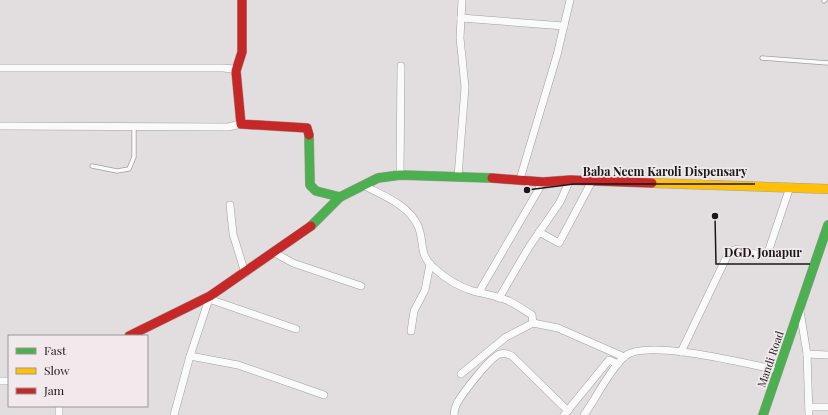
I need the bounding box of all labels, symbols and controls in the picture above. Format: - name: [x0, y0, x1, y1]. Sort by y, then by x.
- callout: Baba Neem Karoli Dispensary: [574, 160, 755, 184]
- text: Baba Neem Karoli Dispensary: [583, 163, 748, 179]
- callout: DGD, Jonapur: [716, 240, 810, 264]
- text: DGD, Jonapur: [724, 244, 802, 260]
- street label: Mandi Road: [753, 328, 787, 389]
- legend: [8, 335, 148, 407]
- text: Fast: [44, 342, 67, 358]
- text: Slow: [44, 362, 70, 378]
- text: Jam: [43, 382, 65, 398]

